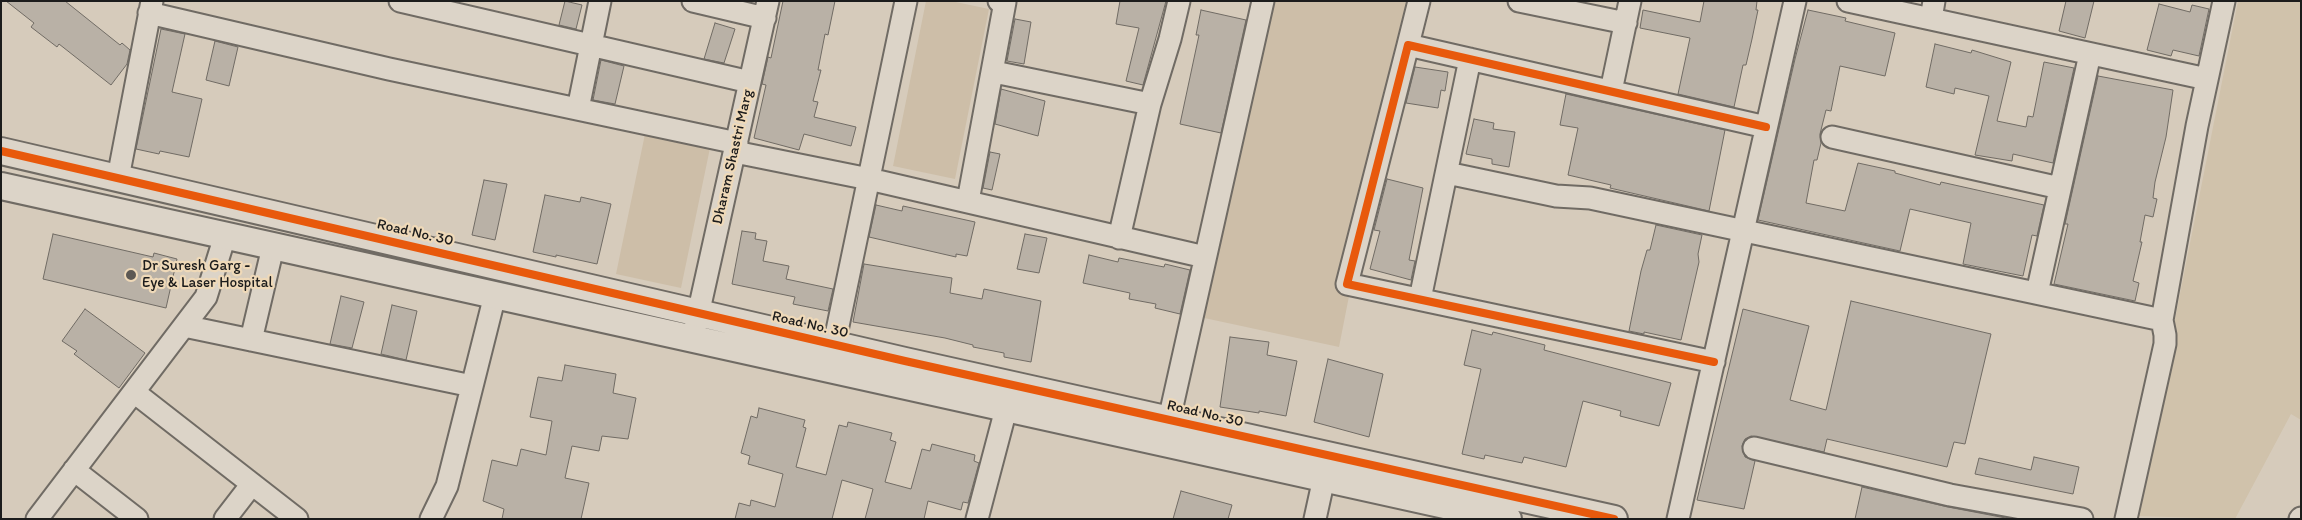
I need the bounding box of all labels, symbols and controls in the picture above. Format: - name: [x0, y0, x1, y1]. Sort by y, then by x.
- street label: Dharam Shastri Marg: [709, 88, 757, 226]
- street label: Road No. 30: [375, 215, 455, 251]
- place label: Dr Suresh Garg - Eye & Laser Hospital: [142, 257, 273, 292]
- marker: Dr Suresh Garg - Eye & Laser Hospital: [124, 268, 138, 282]
- street label: Road No. 30: [770, 307, 850, 343]
- street label: Road No. 30: [1165, 396, 1245, 432]

